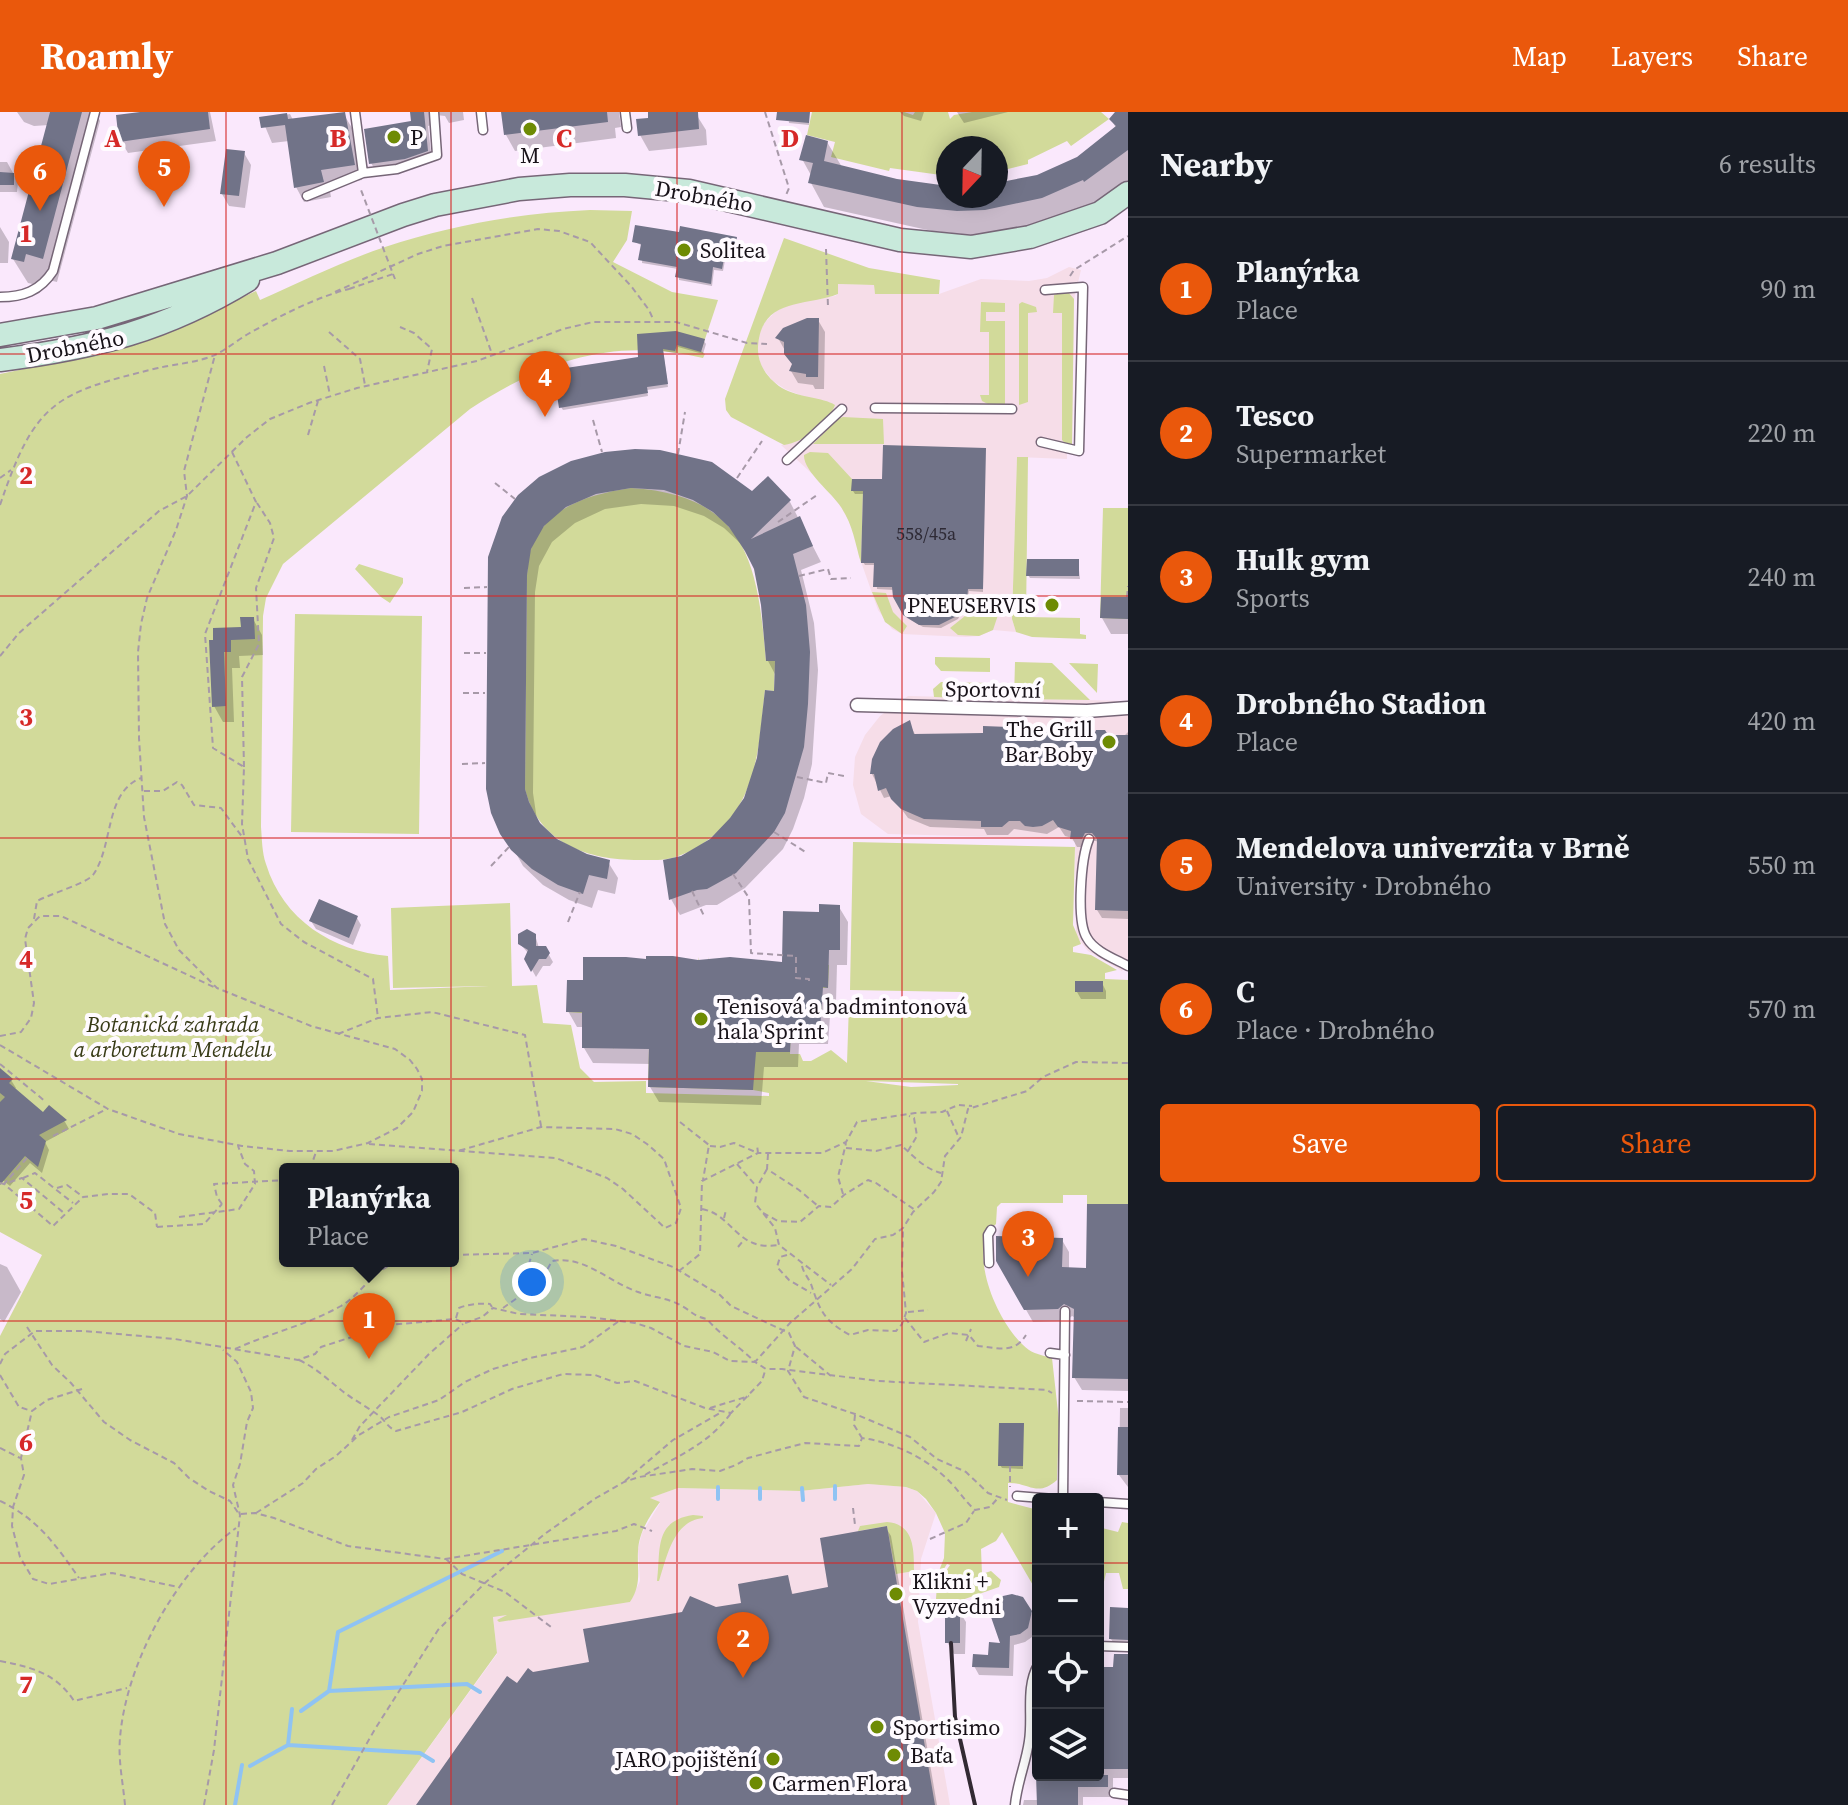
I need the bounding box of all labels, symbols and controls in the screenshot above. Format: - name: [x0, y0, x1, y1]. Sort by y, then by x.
- text: Roamly: [40, 30, 173, 82]
- text: Map: [1512, 37, 1567, 75]
- text: Layers: [1611, 37, 1693, 75]
- text: Share: [1737, 37, 1808, 75]
- text: A: [104, 120, 122, 156]
- text: B: [330, 120, 347, 156]
- marker: M: [521, 120, 539, 138]
- text: C: [556, 120, 572, 156]
- text: D: [781, 120, 799, 156]
- place label: P: [410, 122, 423, 152]
- marker: P: [385, 128, 403, 146]
- north arrow: [936, 136, 1008, 208]
- place label: M: [520, 140, 540, 170]
- pin: 5: [138, 141, 190, 207]
- text: Nearby: [1160, 141, 1273, 187]
- pin: 6: [14, 145, 66, 211]
- text: 6 results: [1719, 146, 1816, 182]
- street label: Drobného: [653, 173, 755, 219]
- text: 1: [19, 215, 33, 251]
- place label: Solitea: [700, 235, 766, 265]
- marker: Solitea: [675, 241, 693, 259]
- text: Planýrka: [1236, 251, 1360, 292]
- text: 1: [1179, 271, 1193, 307]
- text: 90 m: [1761, 271, 1816, 307]
- text: Place: [1236, 292, 1298, 328]
- street label: Drobného: [24, 322, 126, 370]
- pin: 4: [519, 351, 571, 417]
- text: Tesco: [1236, 395, 1314, 436]
- text: 2: [1179, 415, 1193, 451]
- text: 220 m: [1748, 415, 1816, 451]
- text: Supermarket: [1236, 436, 1386, 472]
- text: 2: [19, 457, 33, 493]
- house number: 558/45a: [896, 521, 957, 546]
- text: Hulk gym: [1236, 539, 1370, 580]
- text: 3: [1179, 559, 1193, 595]
- text: 240 m: [1748, 559, 1816, 595]
- text: Sports: [1236, 580, 1310, 616]
- place label: PNEUSERVIS: [907, 590, 1036, 620]
- marker: PNEUSERVIS: [1043, 596, 1061, 614]
- street label: Sportovní: [945, 673, 1041, 705]
- text: Drobného Stadion: [1236, 683, 1487, 724]
- text: 3: [19, 699, 33, 735]
- text: 4: [1179, 703, 1193, 739]
- text: 420 m: [1748, 703, 1816, 739]
- place label: The Grill Bar Boby: [1004, 714, 1094, 769]
- text: Place: [1236, 724, 1298, 760]
- marker: The Grill Bar Boby: [1100, 733, 1118, 751]
- text: Mendelova univerzita v Brně: [1236, 827, 1630, 868]
- text: 5: [1179, 847, 1193, 883]
- text: 550 m: [1748, 847, 1816, 883]
- text: University · Drobného: [1236, 868, 1491, 904]
- text: 4: [19, 941, 33, 977]
- text: C: [1236, 971, 1255, 1012]
- place label: Tenisová a badmintonová hala Sprint: [717, 991, 968, 1046]
- text: 6: [1179, 991, 1193, 1027]
- text: 570 m: [1748, 991, 1816, 1027]
- park label: Botanická zahrada a arboretum Mendelu: [74, 1009, 273, 1064]
- marker: Tenisová a badmintonová hala Sprint: [692, 1010, 710, 1028]
- text: Place · Drobného: [1236, 1012, 1435, 1048]
- button: Save: [1160, 1104, 1480, 1182]
- button: Share: [1496, 1104, 1816, 1182]
- popup: [279, 1163, 459, 1267]
- text: Planýrka: [307, 1177, 431, 1218]
- text: 5: [19, 1182, 33, 1218]
- pin: 3: [1002, 1211, 1054, 1277]
- text: Place: [307, 1218, 369, 1254]
- your location: [512, 1262, 552, 1302]
- pin: 1: [343, 1293, 395, 1359]
- text: 6: [19, 1424, 33, 1460]
- map controls: [1032, 1493, 1104, 1781]
- button: +: [1032, 1493, 1104, 1565]
- button: −: [1032, 1565, 1104, 1637]
- place label: Klikni + Vyzvedni: [912, 1566, 1001, 1621]
- marker: Klikni + Vyzvedni: [887, 1585, 905, 1603]
- pin: 2: [717, 1612, 769, 1678]
- button: locate: [1032, 1637, 1104, 1709]
- text: 7: [19, 1666, 33, 1702]
- button: layers: [1032, 1709, 1104, 1781]
- place label: Sportisimo: [893, 1712, 1000, 1742]
- marker: Sportisimo: [868, 1718, 886, 1736]
- place label: Baťa: [910, 1740, 954, 1770]
- place label: JARO pojištění: [614, 1744, 757, 1774]
- marker: Baťa: [885, 1746, 903, 1764]
- marker: JARO pojištění: [764, 1750, 782, 1768]
- place label: Carmen Flora: [772, 1768, 908, 1798]
- marker: Carmen Flora: [747, 1774, 765, 1792]

